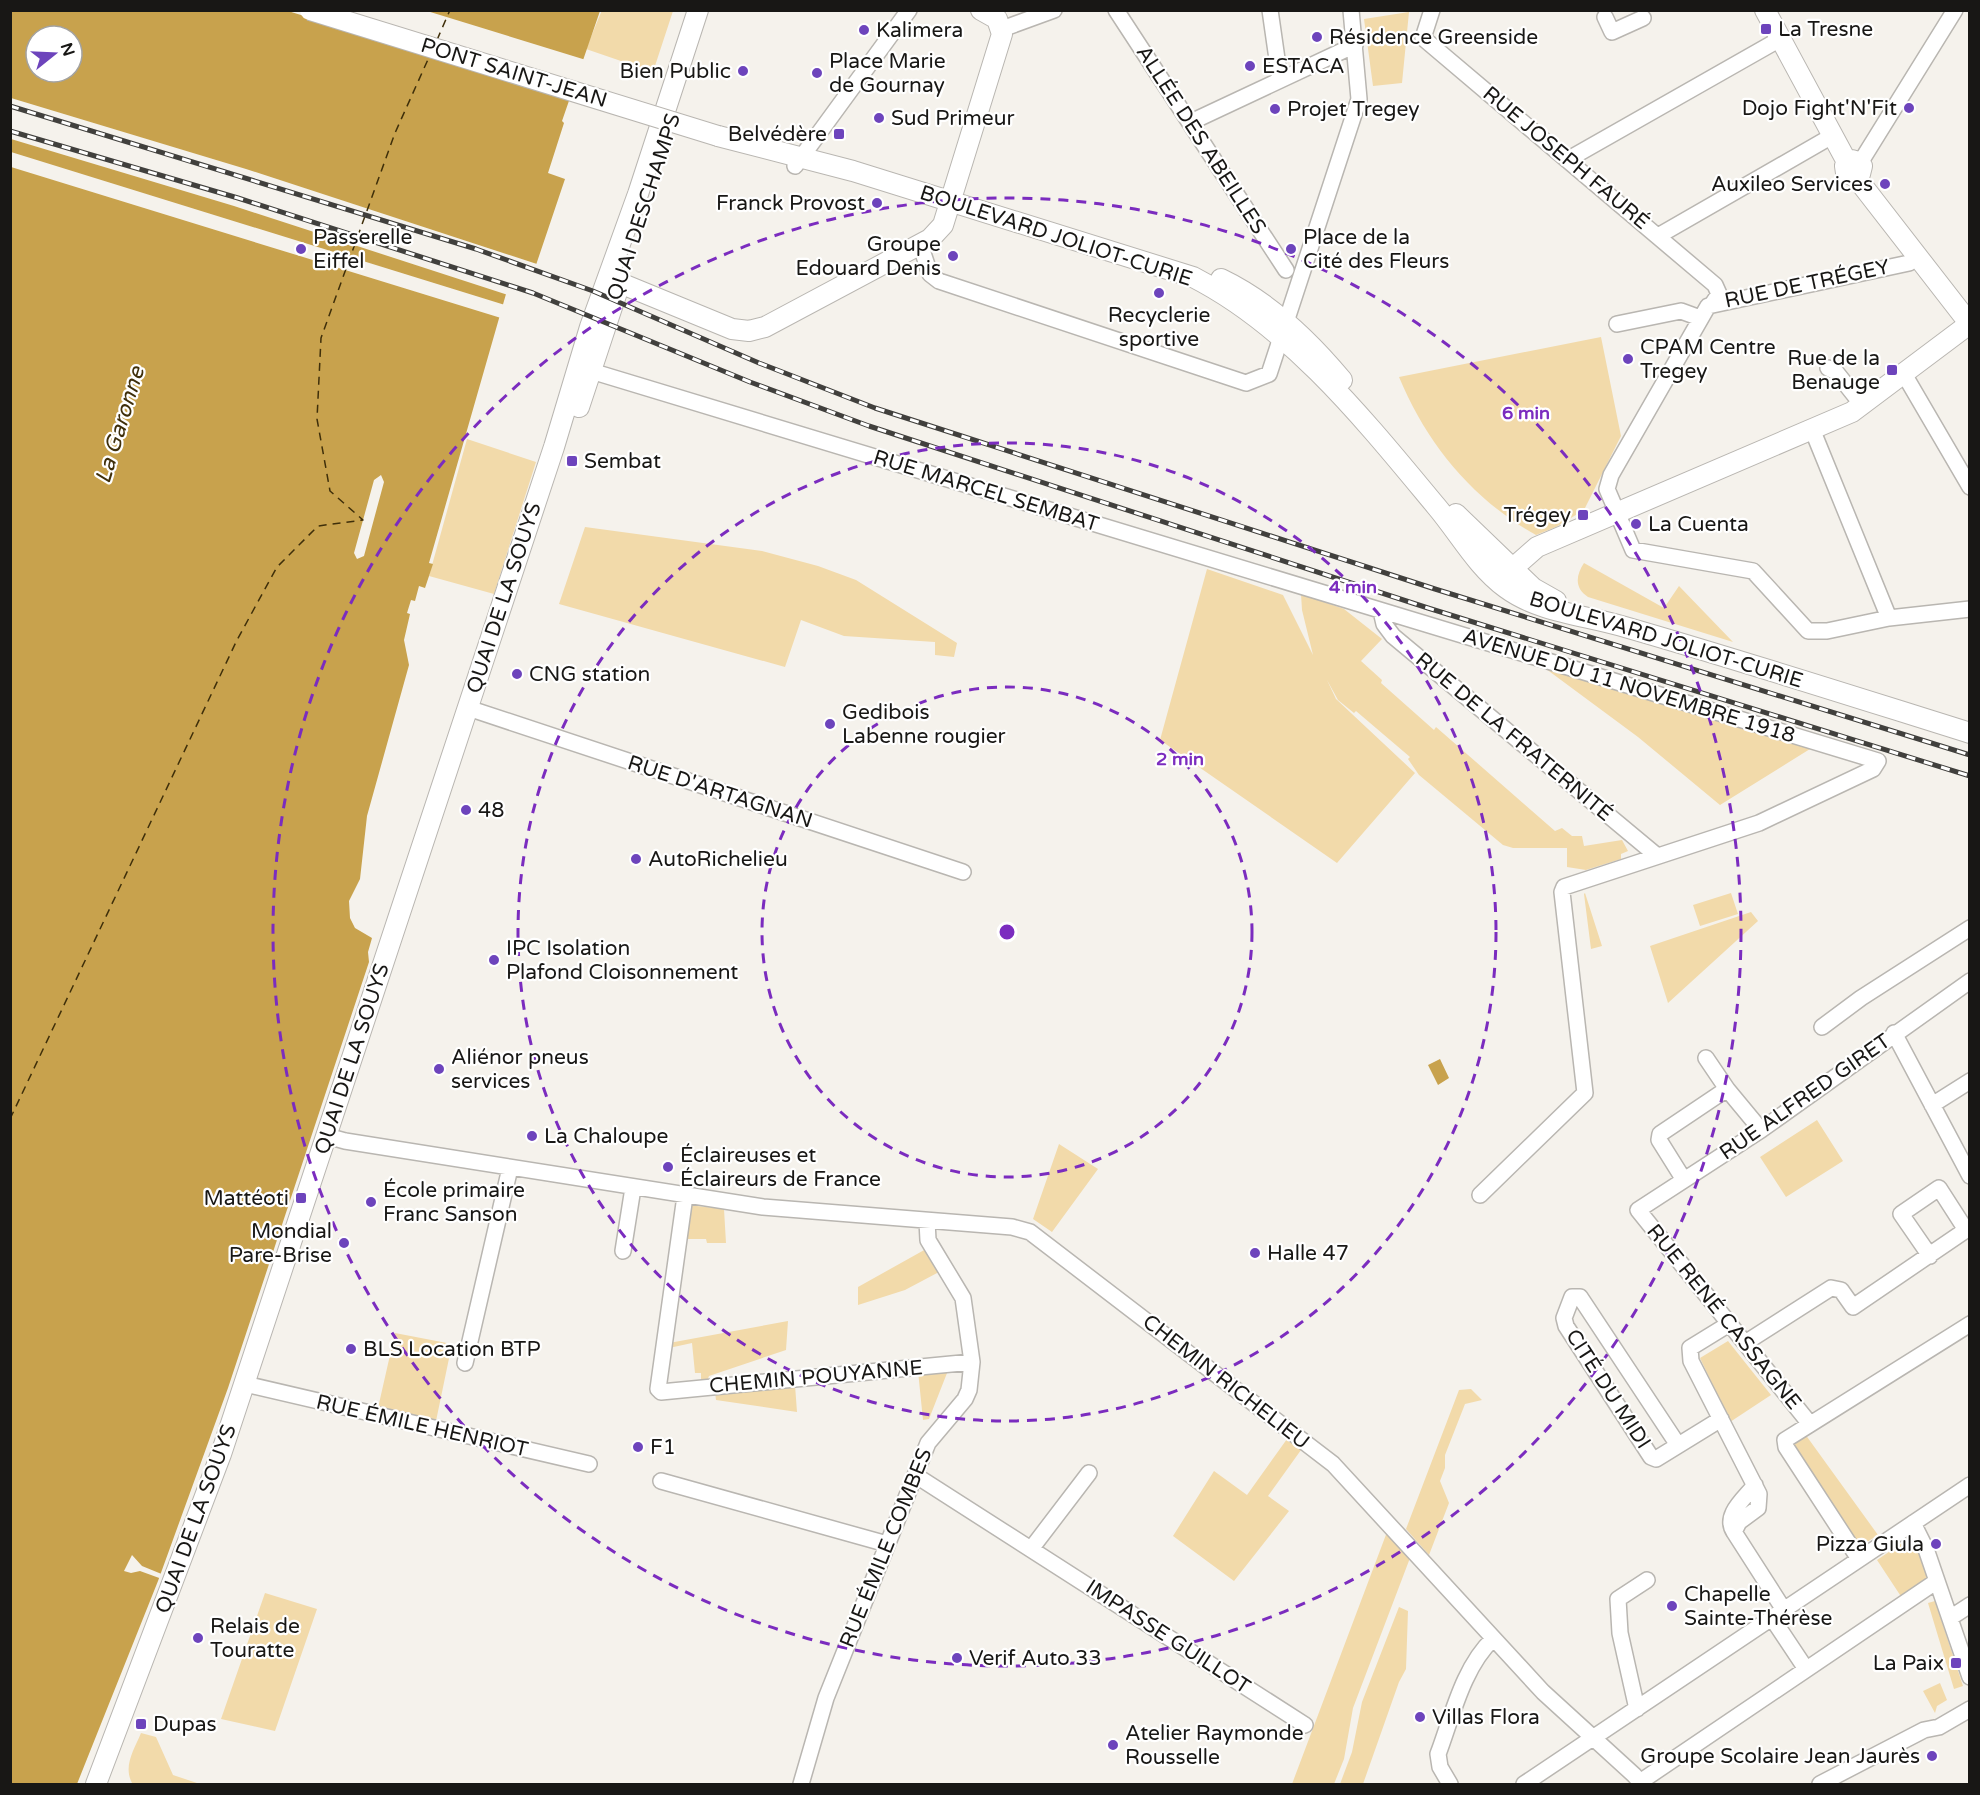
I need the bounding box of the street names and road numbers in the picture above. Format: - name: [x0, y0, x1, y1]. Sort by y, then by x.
- street label: PONT SAINT-JEAN: [418, 33, 610, 113]
- street label: ALLÉE DES ABEILLES: [1131, 41, 1271, 239]
- street label: RUE JOSEPH FAURÉ: [1478, 81, 1654, 235]
- street label: QUAI DESCHAMPS: [602, 110, 686, 304]
- street label: BOULEVARD JOLIOT-CURIE: [917, 180, 1195, 292]
- street label: RUE DE TRÉGEY: [1722, 254, 1892, 314]
- street label: RUE MARCEL SEMBAT: [870, 445, 1102, 537]
- street label: QUAI DE LA SOUYS: [461, 499, 547, 697]
- street label: BOULEVARD JOLIOT-CURIE: [1526, 586, 1806, 694]
- street label: AVENUE DU 11 NOVEMBRE 1918: [1460, 623, 1798, 749]
- street label: RUE DE LA FRATERNITÉ: [1410, 647, 1618, 827]
- street label: RUE D'ARTAGNAN: [624, 750, 816, 834]
- street label: QUAI DE LA SOUYS: [309, 960, 395, 1158]
- street label: RUE ALFRED GIRET: [1715, 1028, 1895, 1165]
- street label: RUE RENÉ CASSAGNE: [1641, 1219, 1807, 1415]
- street label: CHEMIN RICHELIEU: [1138, 1309, 1314, 1455]
- street label: CITÉ DU MIDI: [1560, 1325, 1656, 1453]
- street label: CHEMIN POUYANNE: [708, 1355, 924, 1399]
- street label: RUE ÉMILE HENRIOT: [314, 1389, 531, 1463]
- street label: QUAI DE LA SOUYS: [150, 1421, 242, 1617]
- street label: RUE ÉMILE COMBES: [835, 1445, 937, 1651]
- street label: IMPASSE GUILLOT: [1081, 1574, 1255, 1700]

